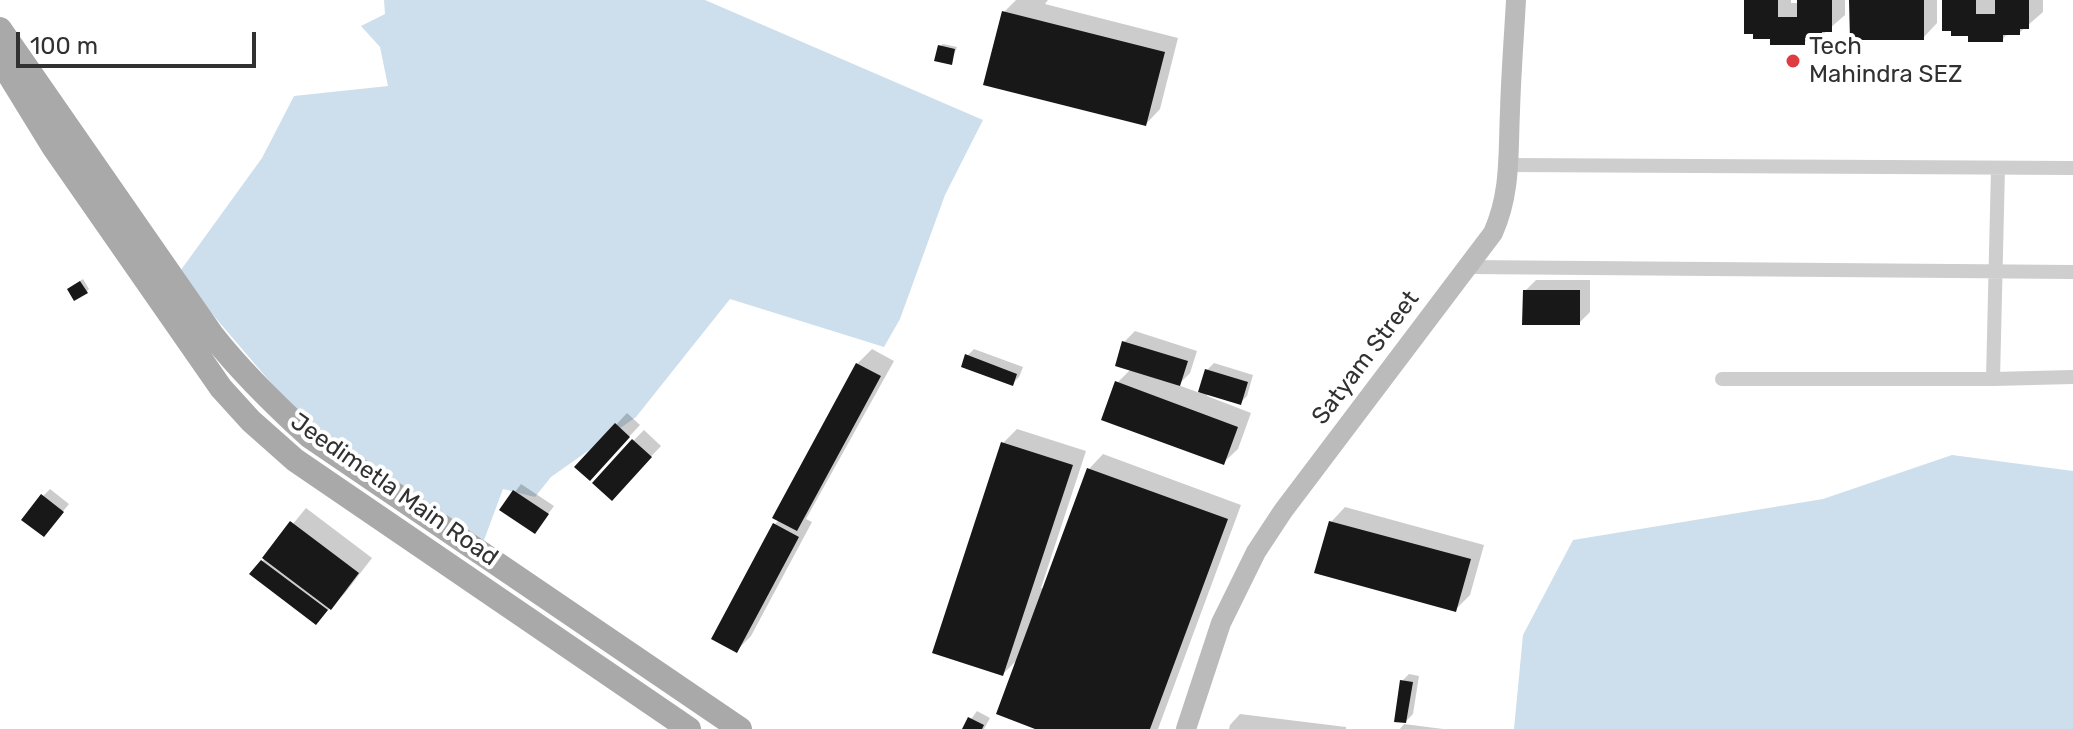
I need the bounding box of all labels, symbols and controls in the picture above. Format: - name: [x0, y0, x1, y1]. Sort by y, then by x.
- scale bar: [20, 16, 260, 66]
- text: 100 m: [30, 32, 98, 60]
- place label: Tech Mahindra SEZ: [1809, 33, 1962, 89]
- marker: Tech Mahindra SEZ: [1784, 52, 1802, 70]
- street label: Satyam Street: [1306, 285, 1426, 431]
- street label: Jeedimetla Main Road: [285, 407, 503, 573]

